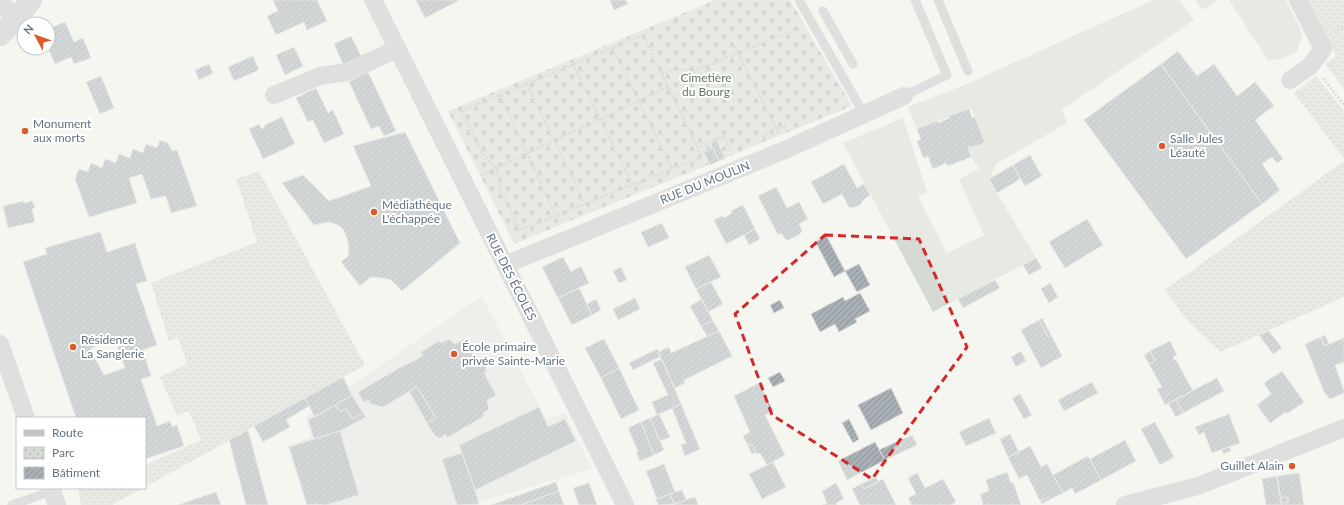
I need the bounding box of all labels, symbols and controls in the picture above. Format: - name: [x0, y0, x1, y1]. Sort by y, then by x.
- north arrow: [16, 16, 56, 56]
- text: N: [20, 22, 36, 37]
- park label: Cimetière du Bourg: [680, 70, 732, 99]
- place label: Monument aux morts: [33, 116, 92, 145]
- marker: Monument aux morts: [20, 126, 30, 136]
- place label: Salle Jules Léauté: [1170, 131, 1223, 160]
- marker: Salle Jules Léauté: [1157, 141, 1167, 151]
- street label: RUE DU MOULIN: [658, 158, 752, 207]
- place label: Médiathèque L'échappée: [382, 197, 452, 226]
- marker: Médiathèque L'échappée: [369, 207, 379, 217]
- street label: RUE DES ÉCOLES: [483, 231, 540, 323]
- place label: Résidence La Sanglerie: [81, 332, 144, 361]
- place label: École primaire privée Sainte-Marie: [462, 339, 565, 368]
- marker: Résidence La Sanglerie: [68, 342, 78, 352]
- marker: École primaire privée Sainte-Marie: [449, 349, 459, 359]
- legend: [16, 417, 146, 489]
- text: Route: [52, 425, 83, 440]
- text: Parc: [52, 445, 75, 460]
- place label: Guillet Alain: [1220, 458, 1284, 473]
- marker: Guillet Alain: [1287, 461, 1297, 471]
- text: Bâtiment: [52, 465, 101, 480]

